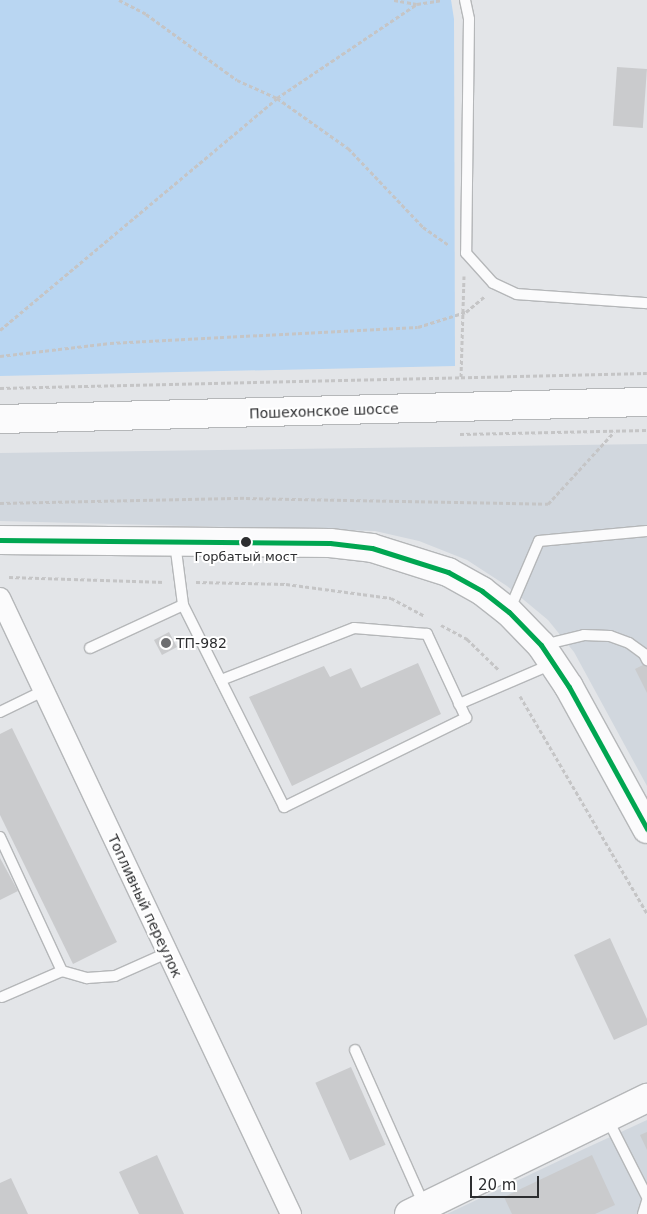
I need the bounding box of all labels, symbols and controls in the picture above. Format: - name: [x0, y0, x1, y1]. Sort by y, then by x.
- street label: Пошехонское шоссе: [249, 400, 399, 422]
- marker: Горбатый мост: [241, 537, 251, 547]
- place label: Горбатый мост: [194, 549, 298, 565]
- place label: ТП-982: [176, 635, 227, 651]
- marker: ТП-982: [160, 637, 172, 649]
- street label: Топливный переулок: [104, 832, 186, 980]
- scale bar: [472, 1166, 541, 1198]
- text: 20 m: [478, 1176, 516, 1194]

